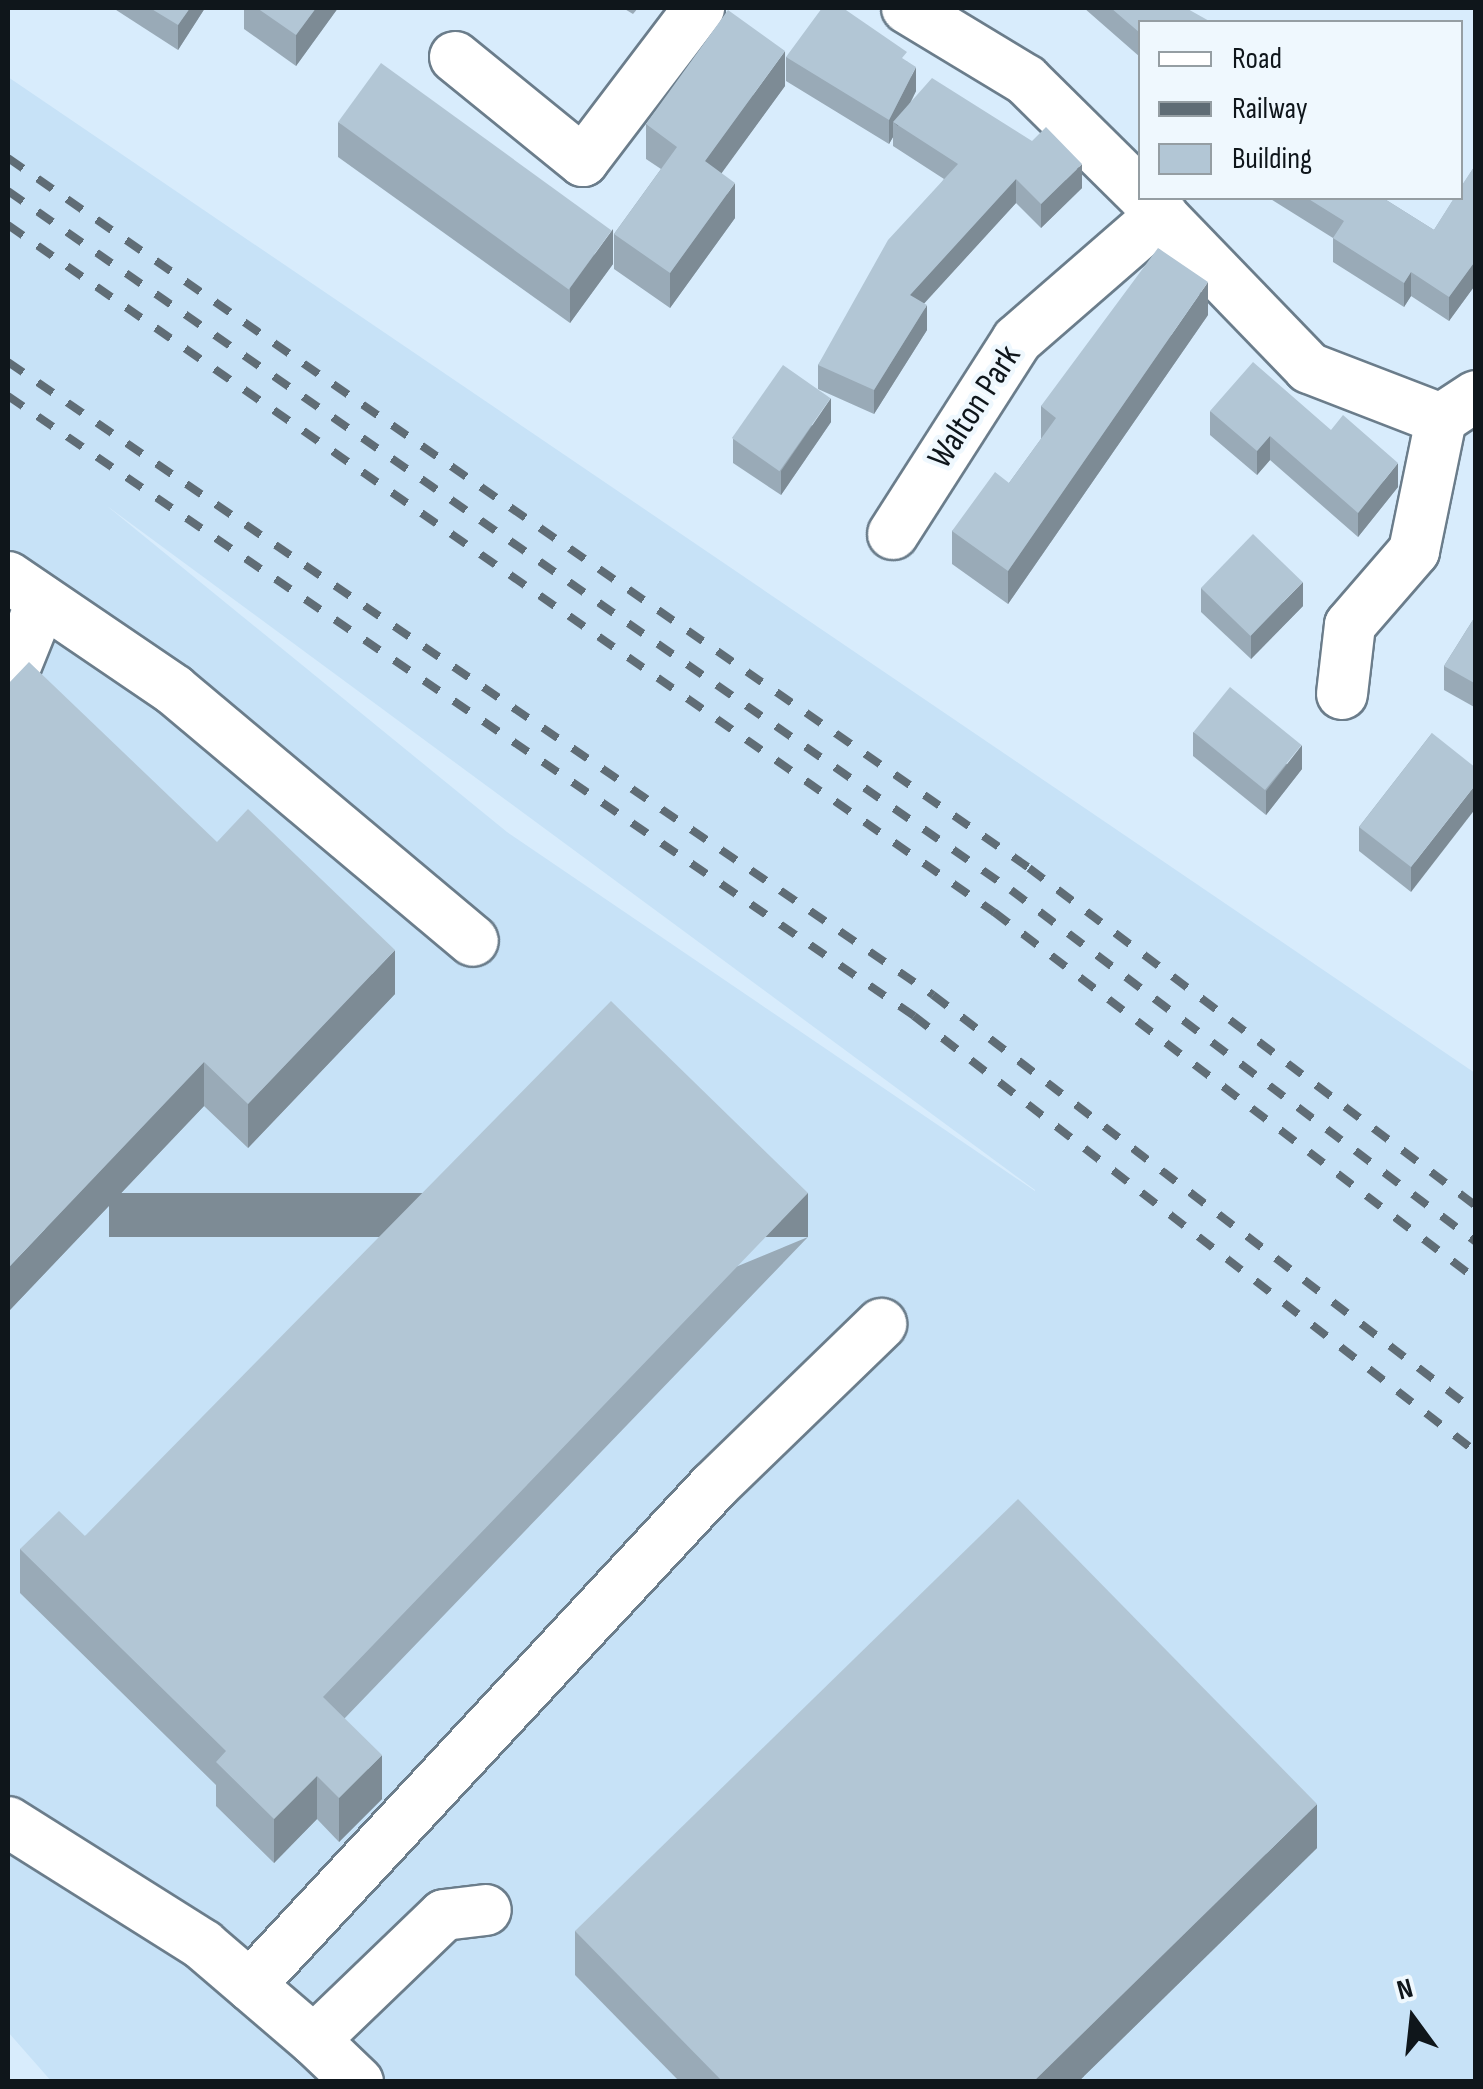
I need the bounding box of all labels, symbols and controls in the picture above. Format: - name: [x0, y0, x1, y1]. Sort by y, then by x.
- legend: [1138, 20, 1463, 200]
- text: Road: [1232, 41, 1282, 77]
- text: Railway: [1232, 91, 1308, 127]
- text: Building: [1232, 141, 1312, 177]
- street label: Walton Park: [920, 337, 1030, 477]
- north arrow: [1363, 1969, 1463, 2069]
- text: N: [1394, 1972, 1417, 2007]

